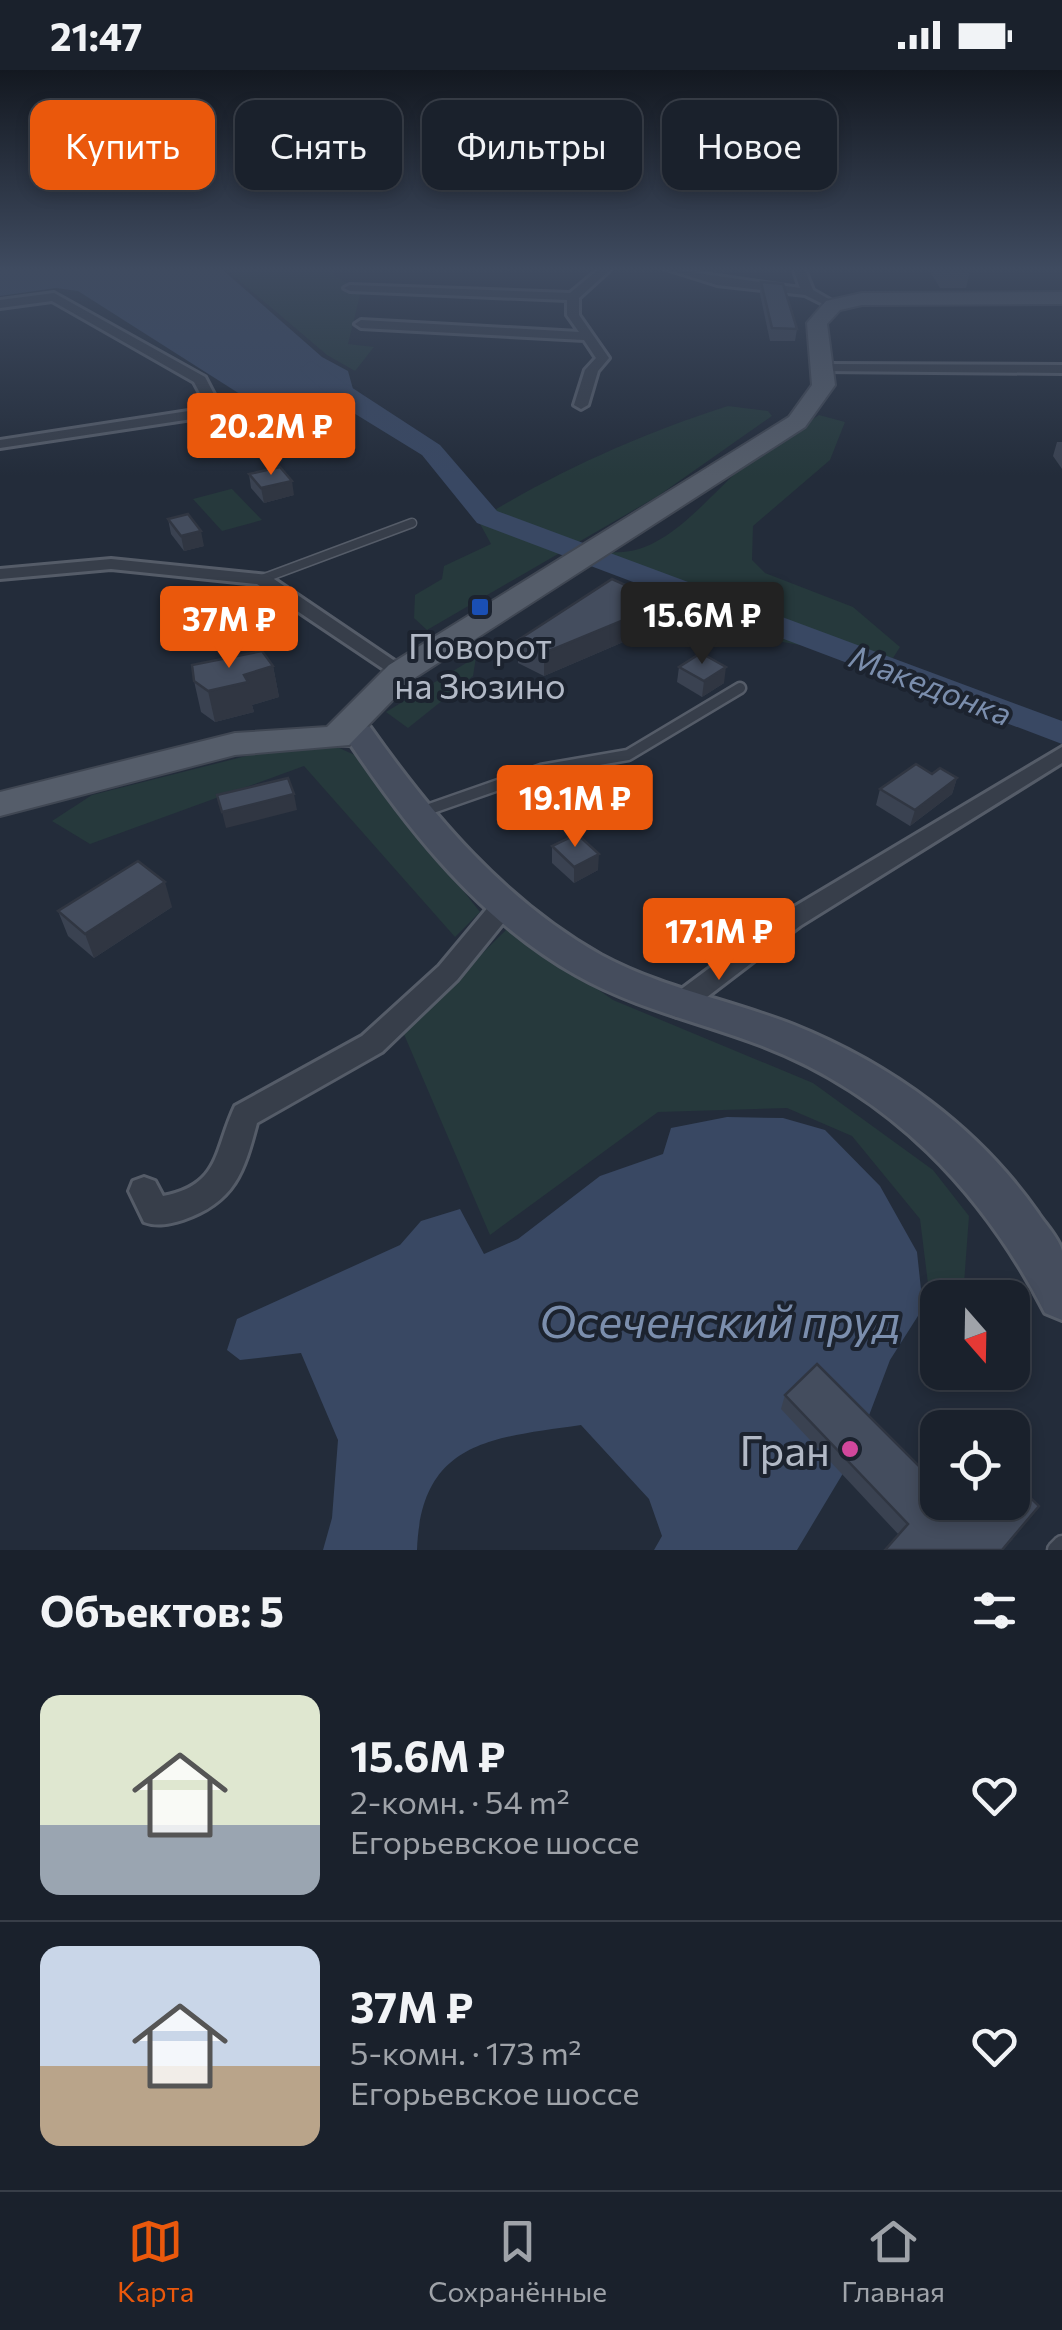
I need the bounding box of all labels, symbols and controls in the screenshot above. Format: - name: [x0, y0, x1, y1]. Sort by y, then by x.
- text: 21:47: [50, 12, 142, 59]
- chip: Купить: [30, 100, 215, 190]
- chip: Снять: [235, 100, 402, 190]
- chip: Фильтры: [422, 100, 642, 190]
- chip: Новое: [662, 100, 837, 190]
- pin: 20.2M ₽: [179, 393, 363, 478]
- text: 20.2M ₽: [209, 405, 333, 445]
- pin: 15.6M ₽: [610, 582, 794, 667]
- pin: 37M ₽: [159, 586, 299, 671]
- text: 15.6M ₽: [643, 594, 761, 634]
- marker: Поворот на Зюзино: [469, 596, 491, 618]
- text: 37M ₽: [182, 598, 276, 638]
- place label: Поворот на Зюзино: [394, 623, 566, 706]
- water label: Македонка: [845, 635, 1017, 733]
- pin: 19.1M ₽: [483, 765, 667, 850]
- text: 19.1M ₽: [519, 777, 631, 817]
- pin: 17.1M ₽: [627, 898, 811, 983]
- text: 17.1M ₽: [665, 910, 773, 950]
- north arrow: [920, 1280, 1030, 1390]
- map controls: [920, 1280, 1030, 1520]
- water label: Осеченский пруд: [539, 1292, 901, 1347]
- button: locate: [920, 1410, 1030, 1520]
- place label: Гран: [740, 1423, 830, 1475]
- marker: Гран: [839, 1438, 861, 1460]
- icon: filters: [967, 1583, 1022, 1638]
- text: Объектов: 5: [40, 1584, 284, 1636]
- text: 15.6M ₽: [350, 1729, 506, 1781]
- icon: home: [120, 1735, 240, 1855]
- icon: heart: [967, 1768, 1022, 1823]
- text: 2-комн. · 54 m²: [350, 1781, 570, 1821]
- text: Егорьевское шоссе: [350, 1821, 639, 1861]
- text: 37M ₽: [350, 1980, 473, 2032]
- icon: home: [120, 1986, 240, 2106]
- icon: heart: [967, 2019, 1022, 2074]
- text: 5-комн. · 173 m²: [350, 2032, 581, 2072]
- text: Егорьевское шоссе: [350, 2072, 639, 2112]
- tab: Карта: [117, 2214, 194, 2308]
- tab: Сохранённые: [428, 2214, 607, 2308]
- tab: Главная: [841, 2214, 945, 2308]

